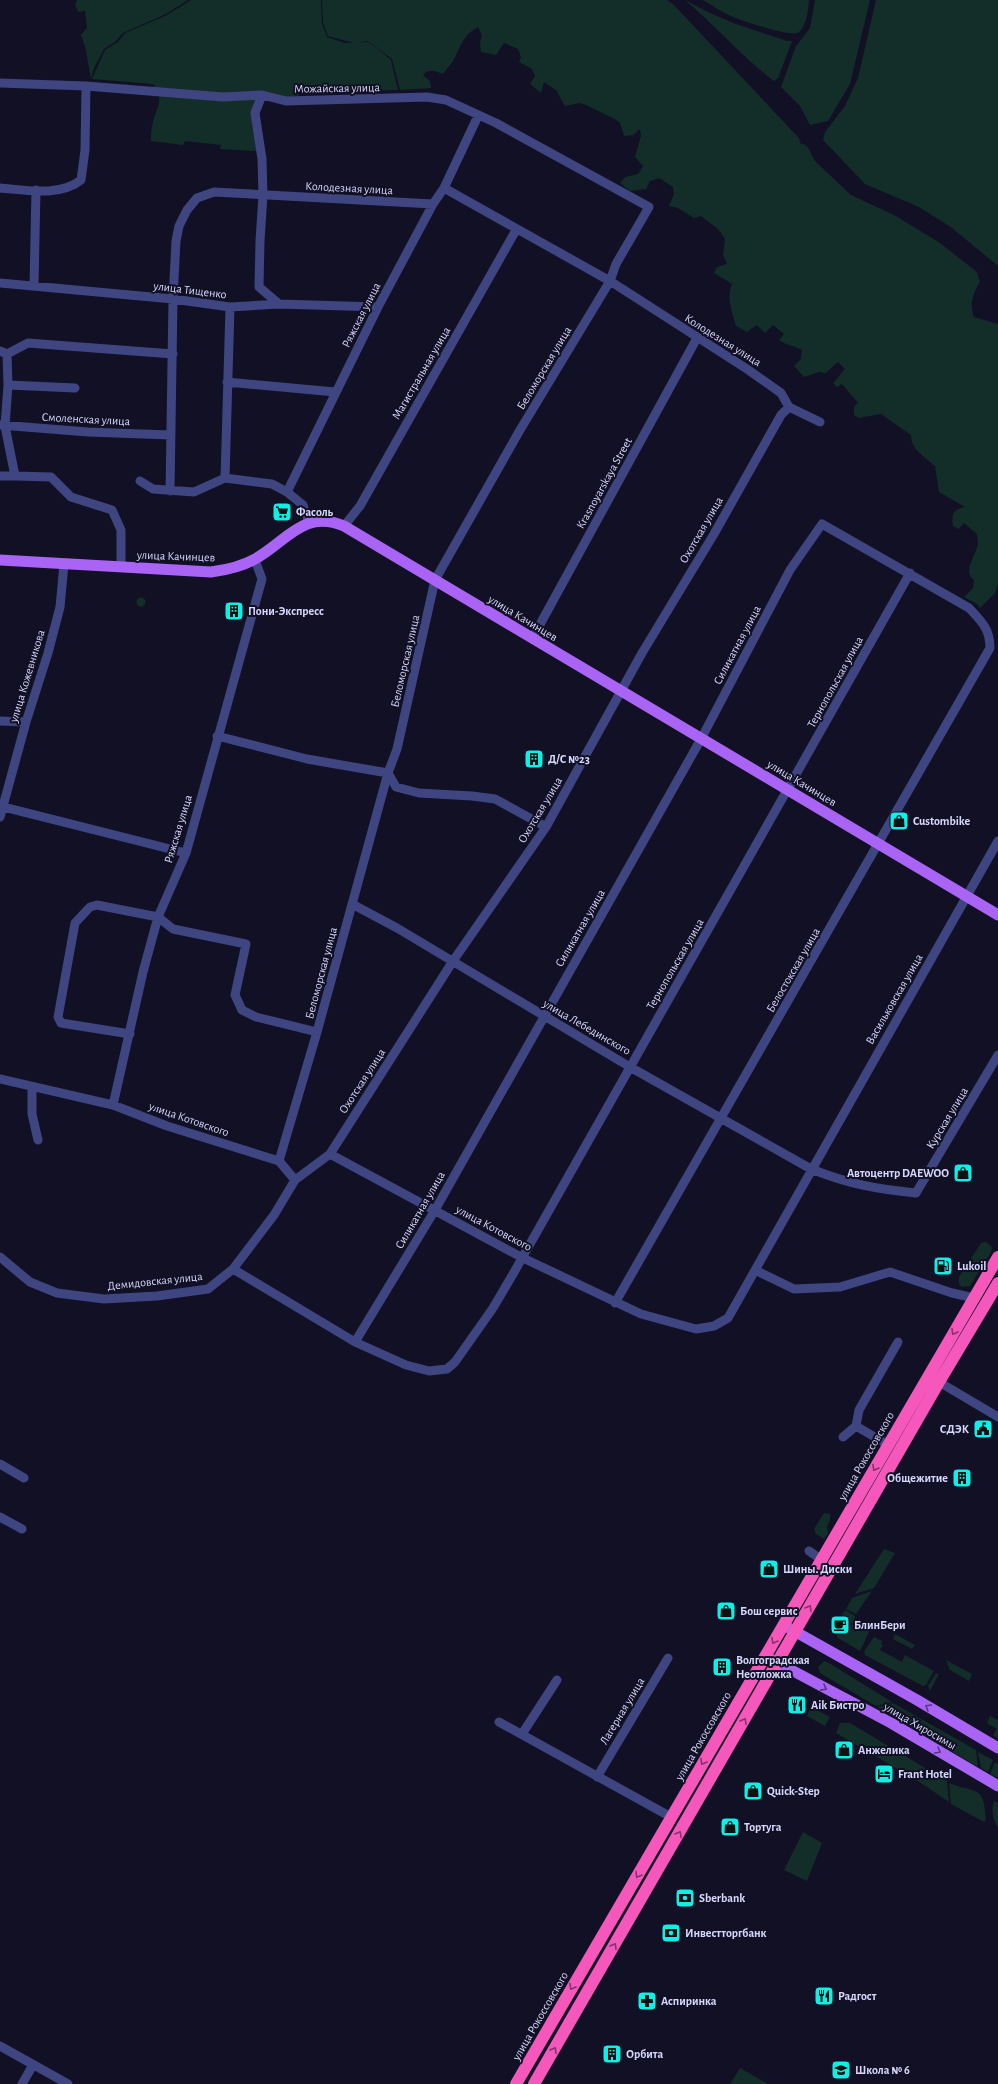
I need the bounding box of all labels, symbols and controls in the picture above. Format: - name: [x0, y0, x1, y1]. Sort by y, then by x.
- street label: Можайская улица: [294, 81, 381, 96]
- street label: Колодезная улица: [305, 180, 394, 197]
- street label: улица Тищенко: [152, 279, 227, 301]
- street label: Ряжская улица: [340, 280, 384, 350]
- street label: Колодезная улица: [682, 312, 764, 369]
- street label: Магистральная улица: [390, 324, 453, 422]
- street label: Беломорская улица: [515, 324, 575, 412]
- street label: Смоленская улица: [41, 411, 131, 428]
- street label: Krasnoyarskaya Street: [574, 435, 635, 531]
- street label: Охотская улица: [677, 494, 726, 566]
- supermarket icon: Фасоль: [271, 501, 293, 523]
- place label: Фасоль: [296, 506, 334, 518]
- street label: улица Качинцев: [136, 549, 216, 564]
- street label: улица Качинцев: [485, 592, 560, 644]
- building icon: Пони-Экспресс: [223, 600, 245, 622]
- street label: Силикатная улица: [711, 603, 764, 687]
- place label: Пони-Экспресс: [248, 605, 324, 617]
- street label: Беломорская улица: [389, 613, 423, 709]
- street label: улица Кожевникова: [7, 628, 48, 725]
- street label: Тернопольская улица: [805, 634, 866, 730]
- building icon: Д/С №23: [523, 748, 545, 770]
- place label: Д/С №23: [548, 753, 590, 765]
- street label: улица Качинцев: [764, 757, 839, 809]
- street label: Охотская улица: [516, 774, 565, 846]
- street label: Ряжская улица: [162, 793, 195, 865]
- shop icon: Custombike: [888, 810, 910, 832]
- place label: Custombike: [913, 815, 971, 827]
- street label: Силикатная улица: [553, 887, 608, 969]
- street label: Тернопольская улица: [644, 916, 707, 1012]
- street label: Беломорская улица: [303, 925, 340, 1020]
- street label: Белостокская улица: [764, 925, 823, 1015]
- street label: Васильковская улица: [863, 951, 926, 1047]
- street label: улица Лебединского: [540, 997, 633, 1058]
- street label: Охотская улица: [337, 1046, 388, 1116]
- street label: Курская улица: [924, 1085, 971, 1151]
- street label: улица Котовского: [146, 1099, 231, 1139]
- shop icon: Автоцентр DAEWOO: [952, 1162, 974, 1184]
- place label: Автоцентр DAEWOO: [847, 1167, 949, 1179]
- street label: Силикатная улица: [393, 1169, 448, 1251]
- street label: улица Котовского: [453, 1203, 534, 1254]
- fuel station icon: Lukoil: [932, 1255, 954, 1277]
- place label: Lukoil: [957, 1260, 986, 1272]
- street label: Демидовская улица: [107, 1270, 204, 1293]
- one-way arrow: [952, 1328, 959, 1335]
- street label: улица Рокоссовского: [835, 1410, 897, 1504]
- public building icon: СДЭК: [972, 1418, 994, 1440]
- place label: СДЭК: [940, 1423, 970, 1435]
- one-way arrow: [872, 1464, 879, 1471]
- building icon: Общежитие: [951, 1467, 973, 1489]
- place label: Общежитие: [887, 1472, 948, 1484]
- shop icon: Шины. Диски: [758, 1558, 780, 1580]
- place label: Шины. Диски: [783, 1563, 852, 1575]
- shop icon: Бош сервис: [715, 1600, 737, 1622]
- place label: Бош сервис: [740, 1605, 798, 1617]
- one-way arrow: [805, 1605, 812, 1613]
- cafe icon: БлинБери: [829, 1614, 851, 1636]
- place label: БлинБери: [854, 1619, 906, 1631]
- one-way arrow: [772, 1637, 779, 1644]
- place label: Волгоградская Неотложка: [736, 1654, 810, 1680]
- building icon: Волгоградская Неотложка: [711, 1656, 733, 1678]
- street label: Лагерная улица: [597, 1675, 648, 1747]
- one-way arrow: [820, 1684, 827, 1691]
- street label: улица Рокоссовского: [672, 1690, 734, 1784]
- restaurant icon: Aik Бистро: [786, 1694, 808, 1716]
- place label: Aik Бистро: [811, 1699, 865, 1711]
- street label: улица Хиросимы: [880, 1700, 958, 1752]
- one-way arrow: [925, 1704, 932, 1711]
- one-way arrow: [740, 1718, 747, 1725]
- shop icon: Анжелика: [833, 1739, 855, 1761]
- place label: Анжелика: [858, 1744, 910, 1756]
- one-way arrow: [934, 1746, 941, 1753]
- one-way arrow: [701, 1758, 708, 1766]
- hotel icon: Frant Hotel: [873, 1763, 895, 1785]
- place label: Frant Hotel: [898, 1768, 952, 1780]
- shop icon: Quick-Step: [742, 1780, 764, 1802]
- place label: Quick-Step: [767, 1785, 820, 1798]
- shop icon: Тортуга: [719, 1816, 741, 1838]
- place label: Тортуга: [744, 1821, 782, 1834]
- one-way arrow: [675, 1831, 682, 1838]
- one-way arrow: [635, 1871, 642, 1878]
- bank icon: Sberbank: [674, 1887, 696, 1909]
- place label: Sberbank: [699, 1892, 745, 1904]
- bank icon: Инвестторгбанк: [660, 1922, 682, 1944]
- place label: Инвестторгбанк: [685, 1927, 767, 1939]
- one-way arrow: [610, 1943, 617, 1950]
- street label: улица Рокоссовского: [509, 1970, 571, 2064]
- one-way arrow: [570, 1983, 577, 1990]
- restaurant icon: Радгост: [813, 1985, 835, 2007]
- pharmacy icon: Аспиринка: [636, 1990, 658, 2012]
- place label: Радгост: [838, 1990, 877, 2002]
- place label: Аспиринка: [661, 1995, 717, 2007]
- building icon: Орбита: [601, 2043, 623, 2065]
- one-way arrow: [549, 2047, 556, 2054]
- place label: Орбита: [626, 2048, 664, 2060]
- school or university icon: Школа № 6: [830, 2059, 852, 2081]
- place label: Школа № 6: [855, 2064, 910, 2076]

